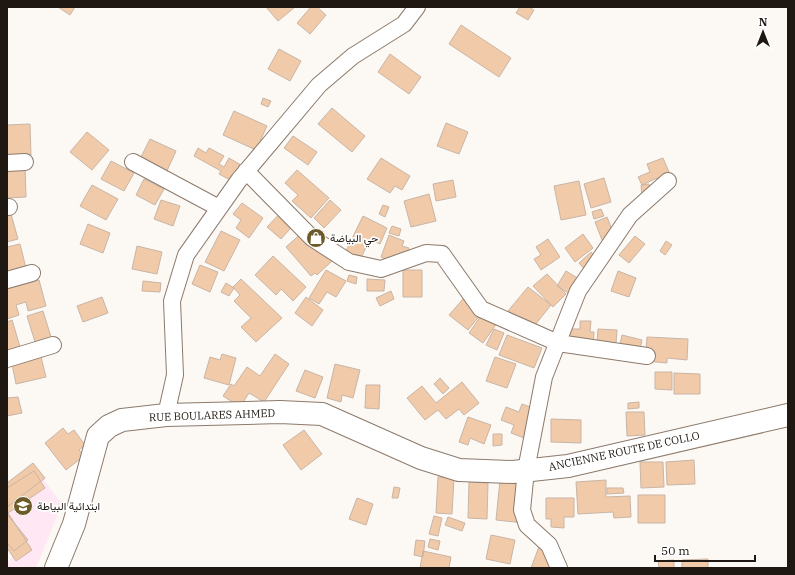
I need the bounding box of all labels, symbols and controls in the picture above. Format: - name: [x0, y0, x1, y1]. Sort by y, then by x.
- north arrow: [743, 12, 783, 52]
- text: N: [759, 15, 768, 29]
- shop icon: حي البياضة: [305, 227, 327, 249]
- place label: حي البياضة: [330, 231, 378, 248]
- street label: RUE BOULARES AHMED: [149, 406, 276, 424]
- street label: ANCIENNE ROUTE DE COLLO: [547, 428, 701, 474]
- school or university icon: ابتدائية البياطة: [12, 495, 34, 517]
- place label: ابتدائية البياطة: [37, 499, 100, 513]
- scale bar: [655, 537, 755, 563]
- text: 50 m: [661, 543, 690, 558]

